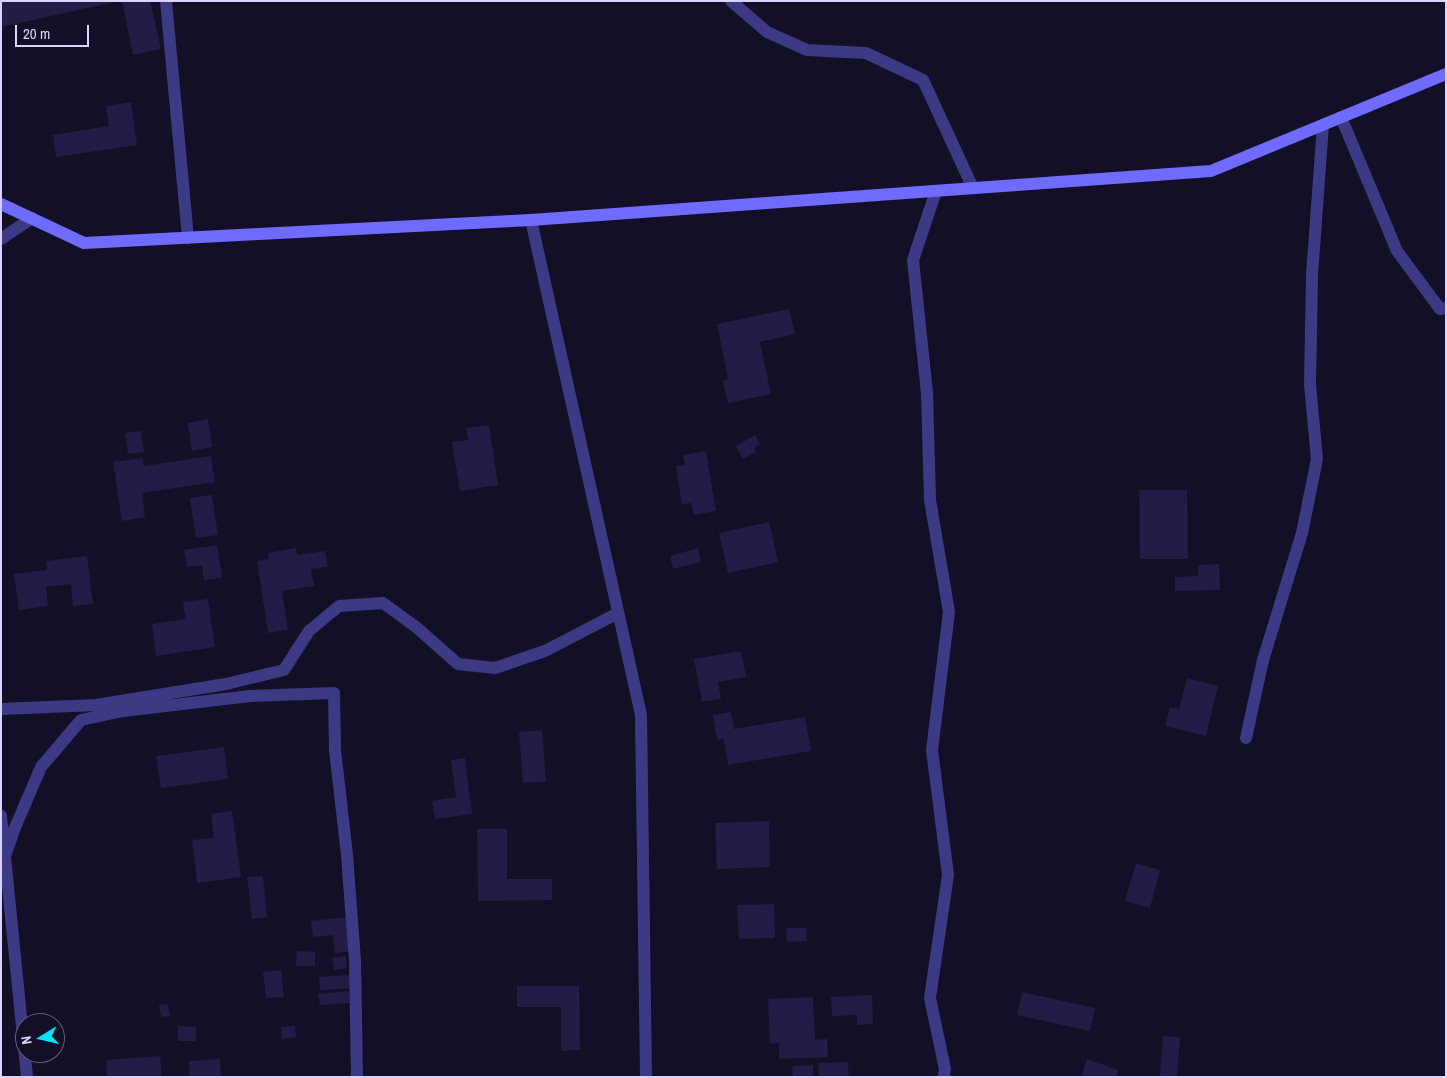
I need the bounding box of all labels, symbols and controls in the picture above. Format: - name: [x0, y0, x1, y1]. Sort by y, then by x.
- scale bar: [18, 15, 91, 47]
- text: 20 m: [23, 23, 50, 44]
- north arrow: [15, 1013, 65, 1063]
- text: N: [17, 1035, 36, 1046]

